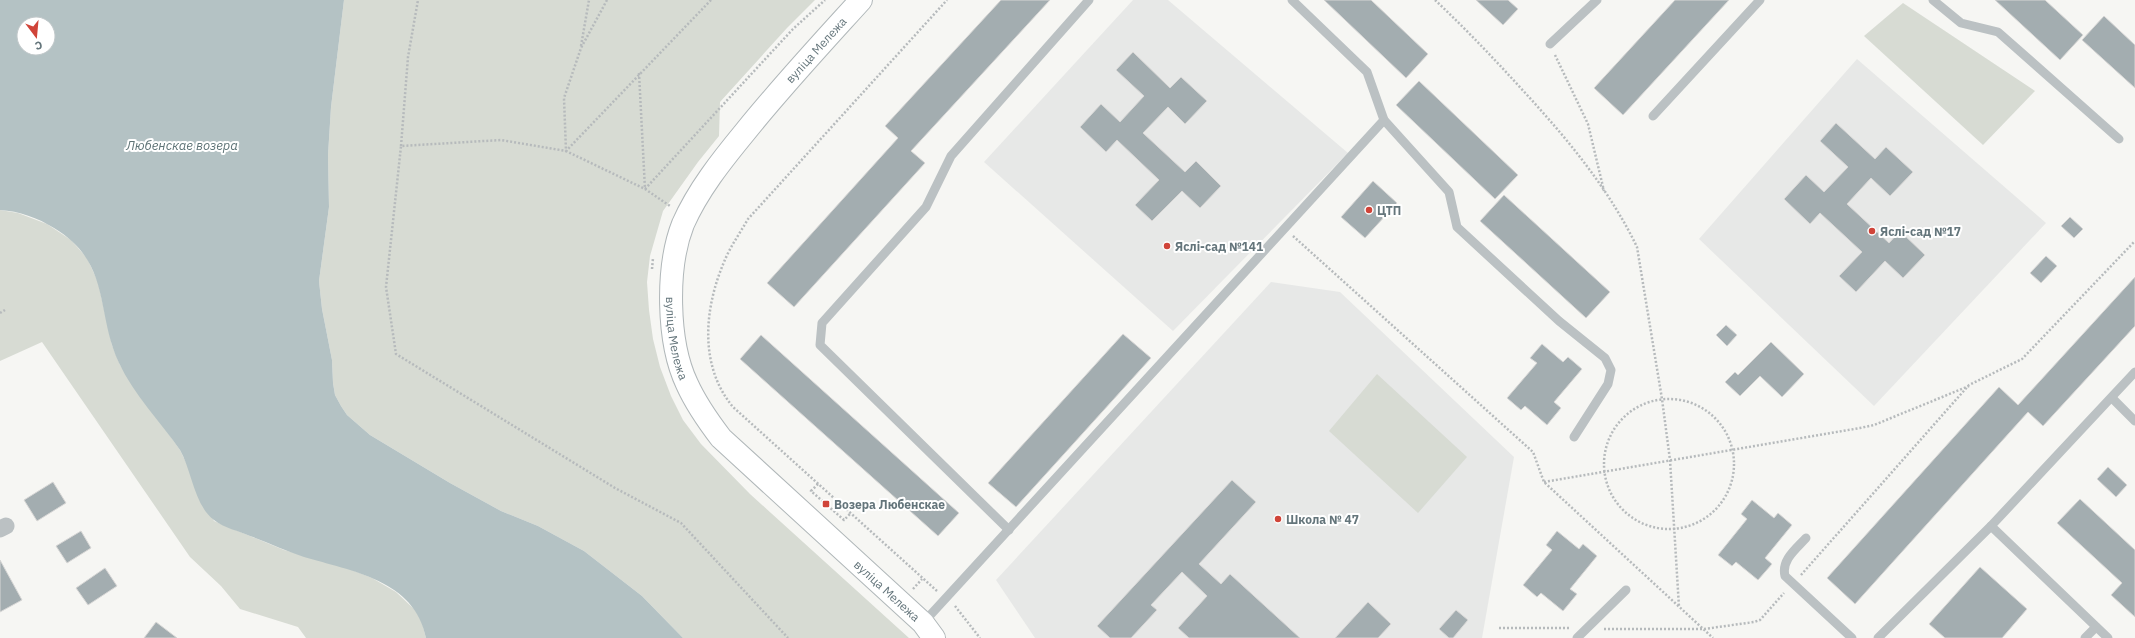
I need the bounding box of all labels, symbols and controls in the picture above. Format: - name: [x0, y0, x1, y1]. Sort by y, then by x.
- street label: вуліца Мележа: [782, 13, 850, 86]
- north arrow: [16, 16, 56, 56]
- text: С: [33, 38, 44, 53]
- water label: Любенскае возера: [125, 137, 238, 154]
- place label: ЦТП: [1377, 203, 1401, 218]
- marker: ЦТП: [1364, 205, 1374, 215]
- place label: Яслі-сад №17: [1880, 224, 1961, 239]
- marker: Яслі-сад №17: [1867, 226, 1877, 236]
- place label: Яслі-сад №141: [1175, 239, 1263, 254]
- marker: Яслі-сад №141: [1162, 241, 1172, 251]
- street label: вуліца Мележа: [664, 297, 692, 382]
- place label: Возера Любенскае: [834, 497, 945, 512]
- marker: Возера Любенскае: [821, 499, 831, 509]
- place label: Школа № 47: [1286, 512, 1359, 527]
- marker: Школа № 47: [1273, 514, 1283, 524]
- street label: вуліца Мележа: [851, 557, 924, 625]

